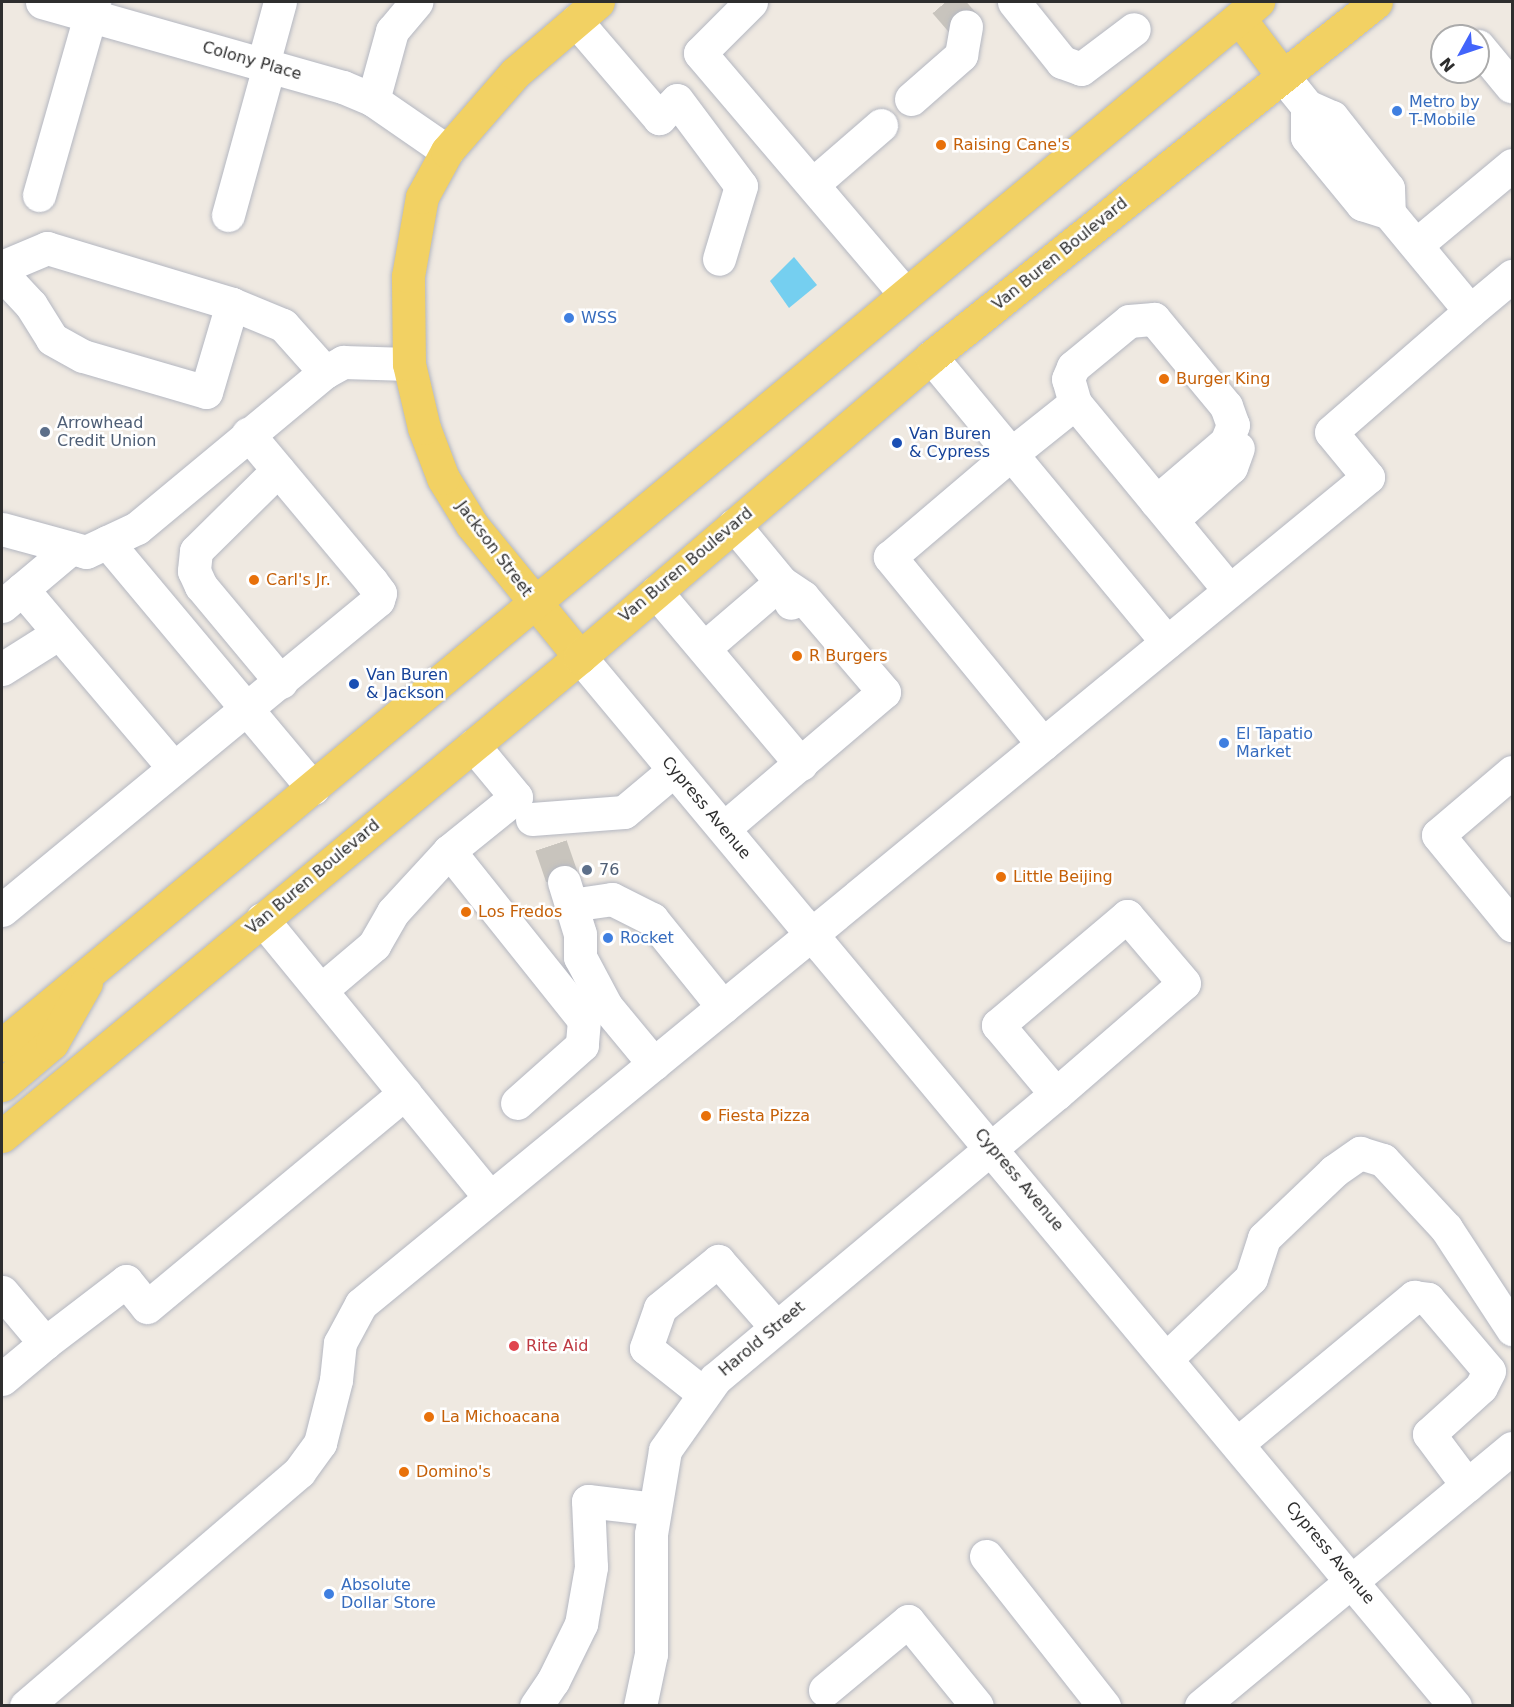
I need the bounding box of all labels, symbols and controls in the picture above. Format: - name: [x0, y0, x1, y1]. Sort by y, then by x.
- north arrow: [1430, 24, 1490, 84]
- street label: Colony Place: [200, 38, 304, 84]
- text: N: [1436, 53, 1459, 76]
- place label: Metro by T-Mobile: [1409, 92, 1480, 130]
- marker: Metro by T-Mobile: [1390, 104, 1404, 118]
- place label: Raising Cane's: [953, 135, 1070, 155]
- marker: Raising Cane's: [934, 138, 948, 152]
- street label: Van Buren Boulevard: [989, 194, 1131, 314]
- place label: WSS: [581, 308, 617, 328]
- marker: WSS: [562, 311, 576, 325]
- place label: Burger King: [1176, 369, 1270, 389]
- marker: Burger King: [1157, 372, 1171, 386]
- place label: Arrowhead Credit Union: [57, 413, 156, 451]
- place label: Van Buren & Cypress: [909, 424, 991, 462]
- marker: Arrowhead Credit Union: [38, 425, 52, 439]
- marker: Van Buren & Cypress: [890, 436, 904, 450]
- street label: Jackson Street: [452, 497, 536, 601]
- street label: Van Buren Boulevard: [615, 504, 757, 626]
- place label: Carl's Jr.: [266, 570, 331, 590]
- marker: Carl's Jr.: [247, 573, 261, 587]
- place label: R Burgers: [809, 646, 888, 666]
- marker: R Burgers: [790, 649, 804, 663]
- place label: Van Buren & Jackson: [366, 665, 448, 703]
- marker: Van Buren & Jackson: [347, 677, 361, 691]
- place label: El Tapatio Market: [1236, 724, 1313, 762]
- marker: El Tapatio Market: [1217, 736, 1231, 750]
- street label: Cypress Avenue: [657, 753, 755, 863]
- street label: Van Buren Boulevard: [242, 816, 384, 938]
- place label: 76: [599, 860, 619, 880]
- marker: 76: [580, 863, 594, 877]
- place label: Little Beijing: [1013, 867, 1113, 887]
- marker: Little Beijing: [994, 870, 1008, 884]
- place label: Los Fredos: [478, 902, 562, 922]
- marker: Los Fredos: [459, 905, 473, 919]
- place label: Rocket: [620, 928, 674, 948]
- marker: Rocket: [601, 931, 615, 945]
- place label: Fiesta Pizza: [718, 1106, 810, 1126]
- marker: Fiesta Pizza: [699, 1109, 713, 1123]
- street label: Cypress Avenue: [970, 1125, 1068, 1235]
- street label: Harold Street: [715, 1298, 809, 1380]
- place label: Rite Aid: [526, 1336, 588, 1356]
- marker: Rite Aid: [507, 1339, 521, 1353]
- place label: La Michoacana: [441, 1407, 560, 1427]
- marker: La Michoacana: [422, 1410, 436, 1424]
- place label: Domino's: [416, 1462, 491, 1482]
- marker: Domino's: [397, 1465, 411, 1479]
- street label: Cypress Avenue: [1281, 1498, 1379, 1608]
- place label: Absolute Dollar Store: [341, 1575, 436, 1613]
- marker: Absolute Dollar Store: [322, 1587, 336, 1601]

